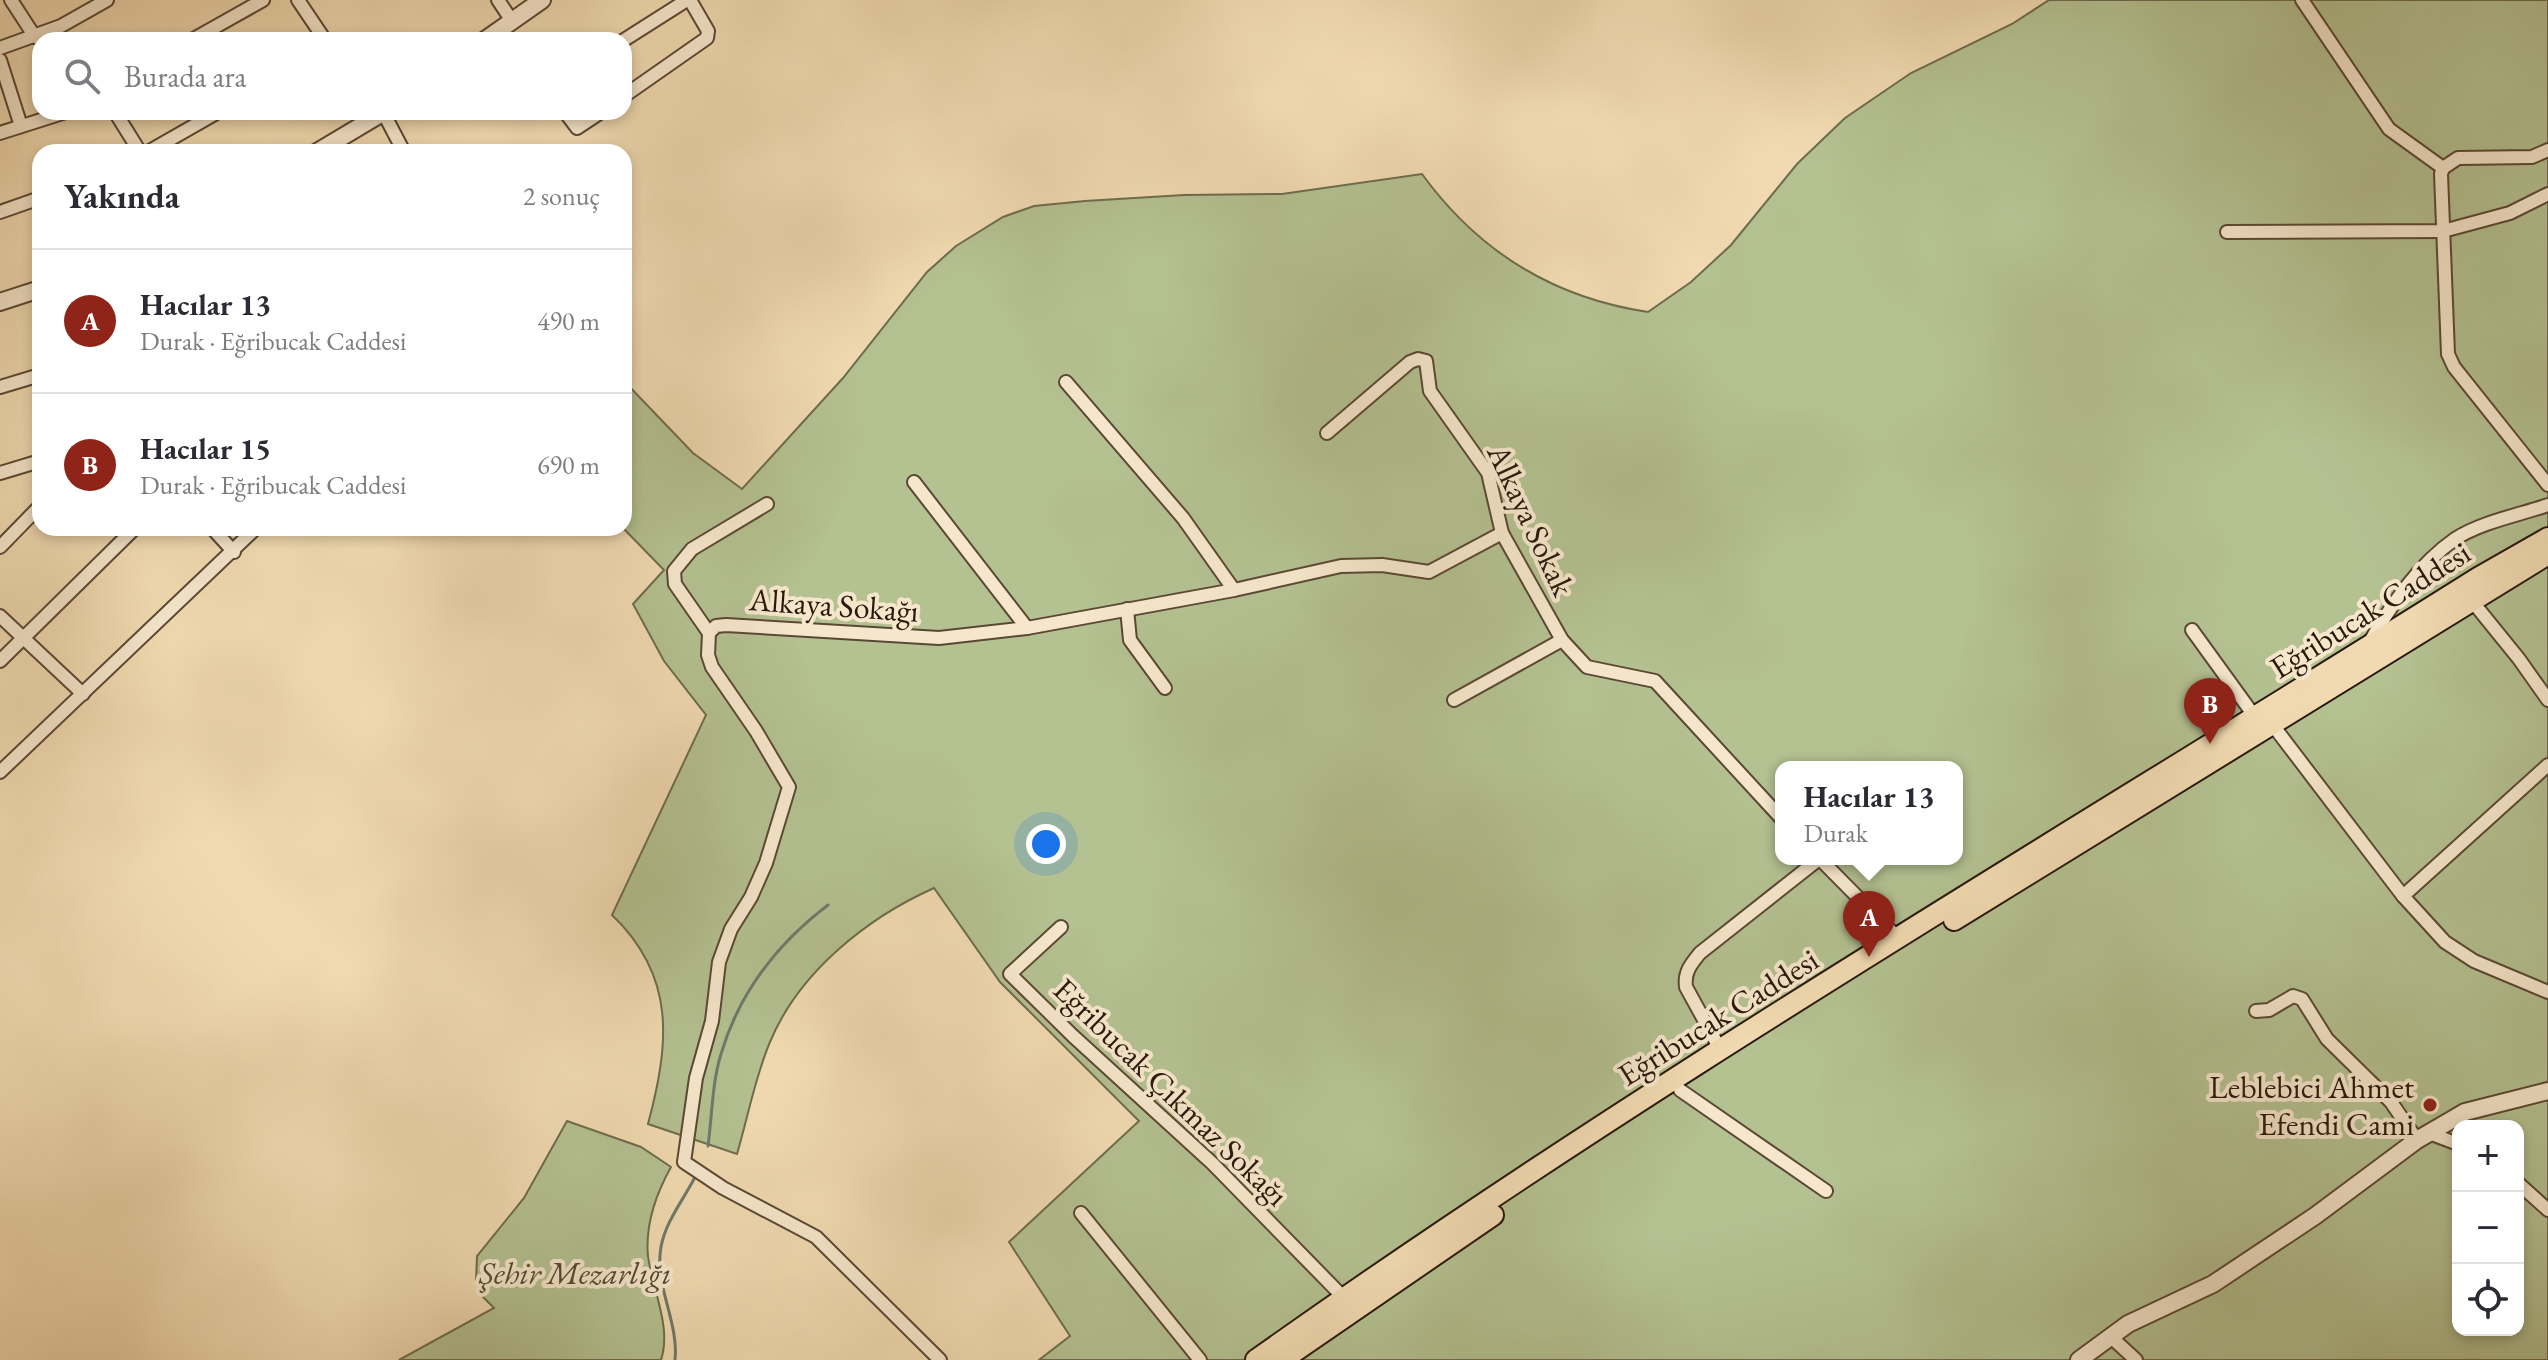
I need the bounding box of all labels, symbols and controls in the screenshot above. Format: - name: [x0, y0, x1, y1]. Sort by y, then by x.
- search box: [32, 32, 632, 120]
- icon: search: [60, 54, 104, 98]
- text: Burada ara: [124, 57, 247, 96]
- text: Yakında: [64, 174, 180, 218]
- text: 2 sonuç: [523, 179, 600, 213]
- text: Hacılar 13: [140, 285, 271, 324]
- text: A: [81, 304, 99, 338]
- text: 490 m: [537, 304, 600, 338]
- text: Durak · Eğribucak Caddesi: [140, 324, 406, 358]
- text: Hacılar 15: [140, 429, 271, 468]
- street label: Alkaya Sokak: [1477, 436, 1585, 604]
- text: B: [82, 448, 98, 482]
- text: 690 m: [537, 448, 600, 482]
- text: Durak · Eğribucak Caddesi: [140, 468, 406, 502]
- street label: Eğribucak Caddesi: [2262, 531, 2478, 689]
- street label: Alkaya Sokağı: [747, 578, 920, 632]
- pin: B: [2184, 678, 2236, 744]
- popup: [1775, 761, 1963, 865]
- text: Hacılar 13: [1803, 777, 1935, 816]
- text: Durak: [1803, 816, 1868, 850]
- your location: [1026, 824, 1066, 864]
- pin: A: [1843, 891, 1895, 957]
- street label: Eğribucak Caddesi: [1610, 938, 1826, 1096]
- street label: Eğribucak Çıkmaz Sokağı: [1044, 969, 1298, 1215]
- place label: Leblebici Ahmet Efendi Cami: [2209, 1066, 2414, 1145]
- marker: Leblebici Ahmet Efendi Cami: [2421, 1096, 2439, 1114]
- map controls: [2452, 1120, 2524, 1336]
- button: +: [2452, 1120, 2524, 1192]
- button: −: [2452, 1192, 2524, 1264]
- park label: Şehir Mezarlığı: [478, 1252, 671, 1294]
- button: locate: [2452, 1264, 2524, 1336]

